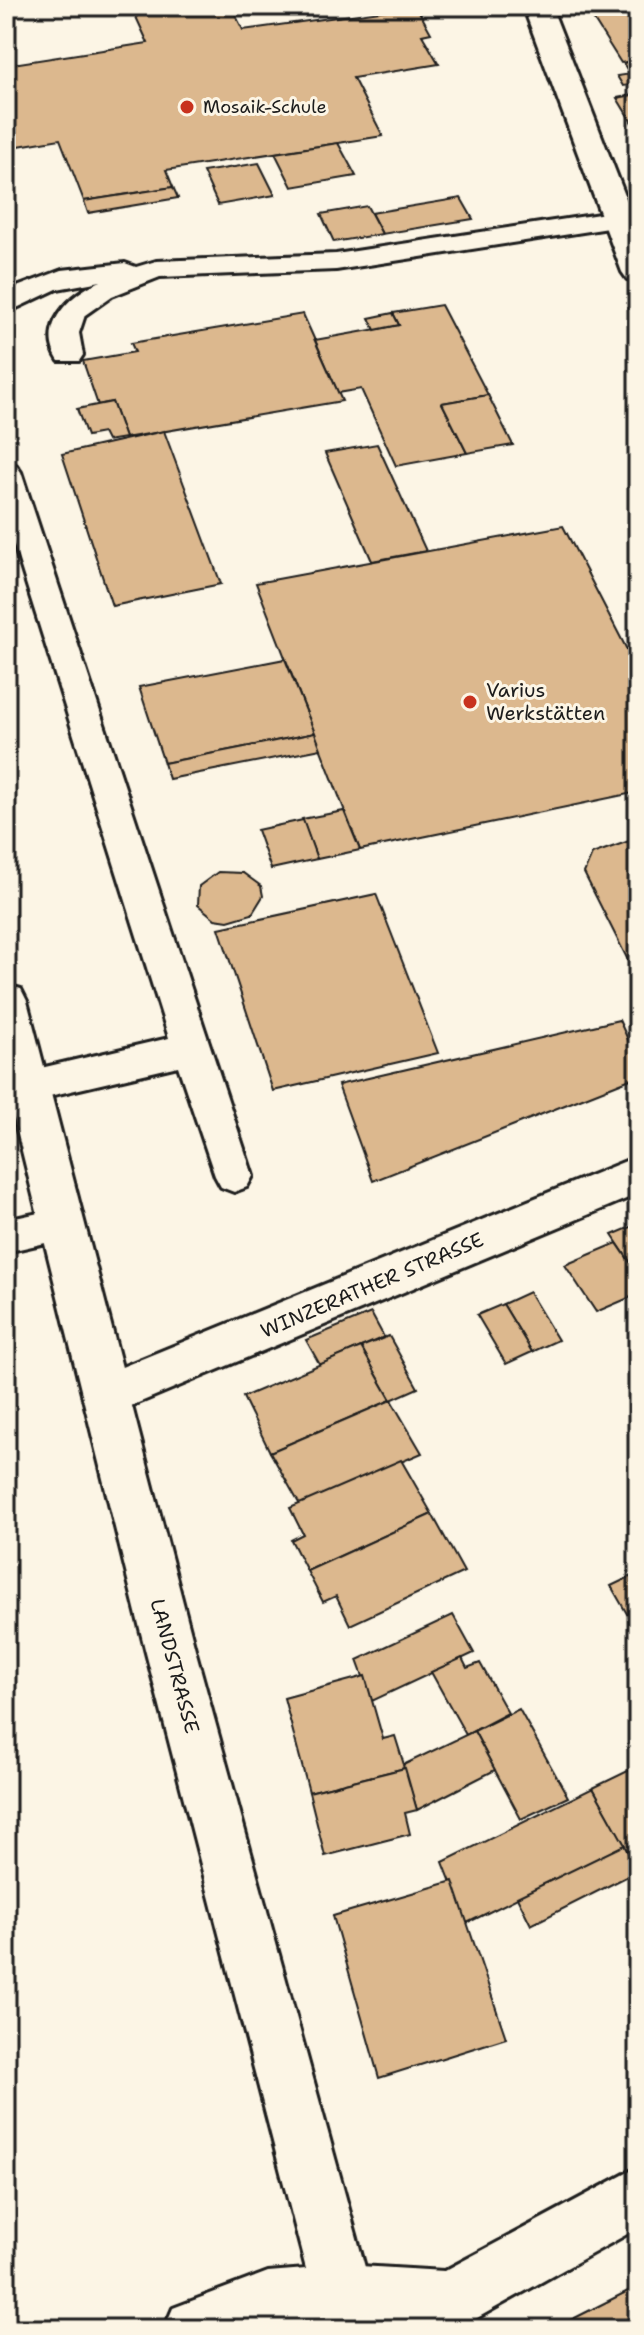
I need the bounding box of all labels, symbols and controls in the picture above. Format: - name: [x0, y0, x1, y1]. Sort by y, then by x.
- place label: Mosaik-Schule: [203, 95, 327, 119]
- marker: Mosaik-Schule: [178, 98, 196, 116]
- place label: Varius Werkstätten: [486, 677, 605, 726]
- marker: Varius Werkstätten: [461, 693, 479, 711]
- street label: WINZERATHER STRASSE: [257, 1226, 487, 1344]
- street label: LANDSTRASSE: [145, 1596, 205, 1736]

